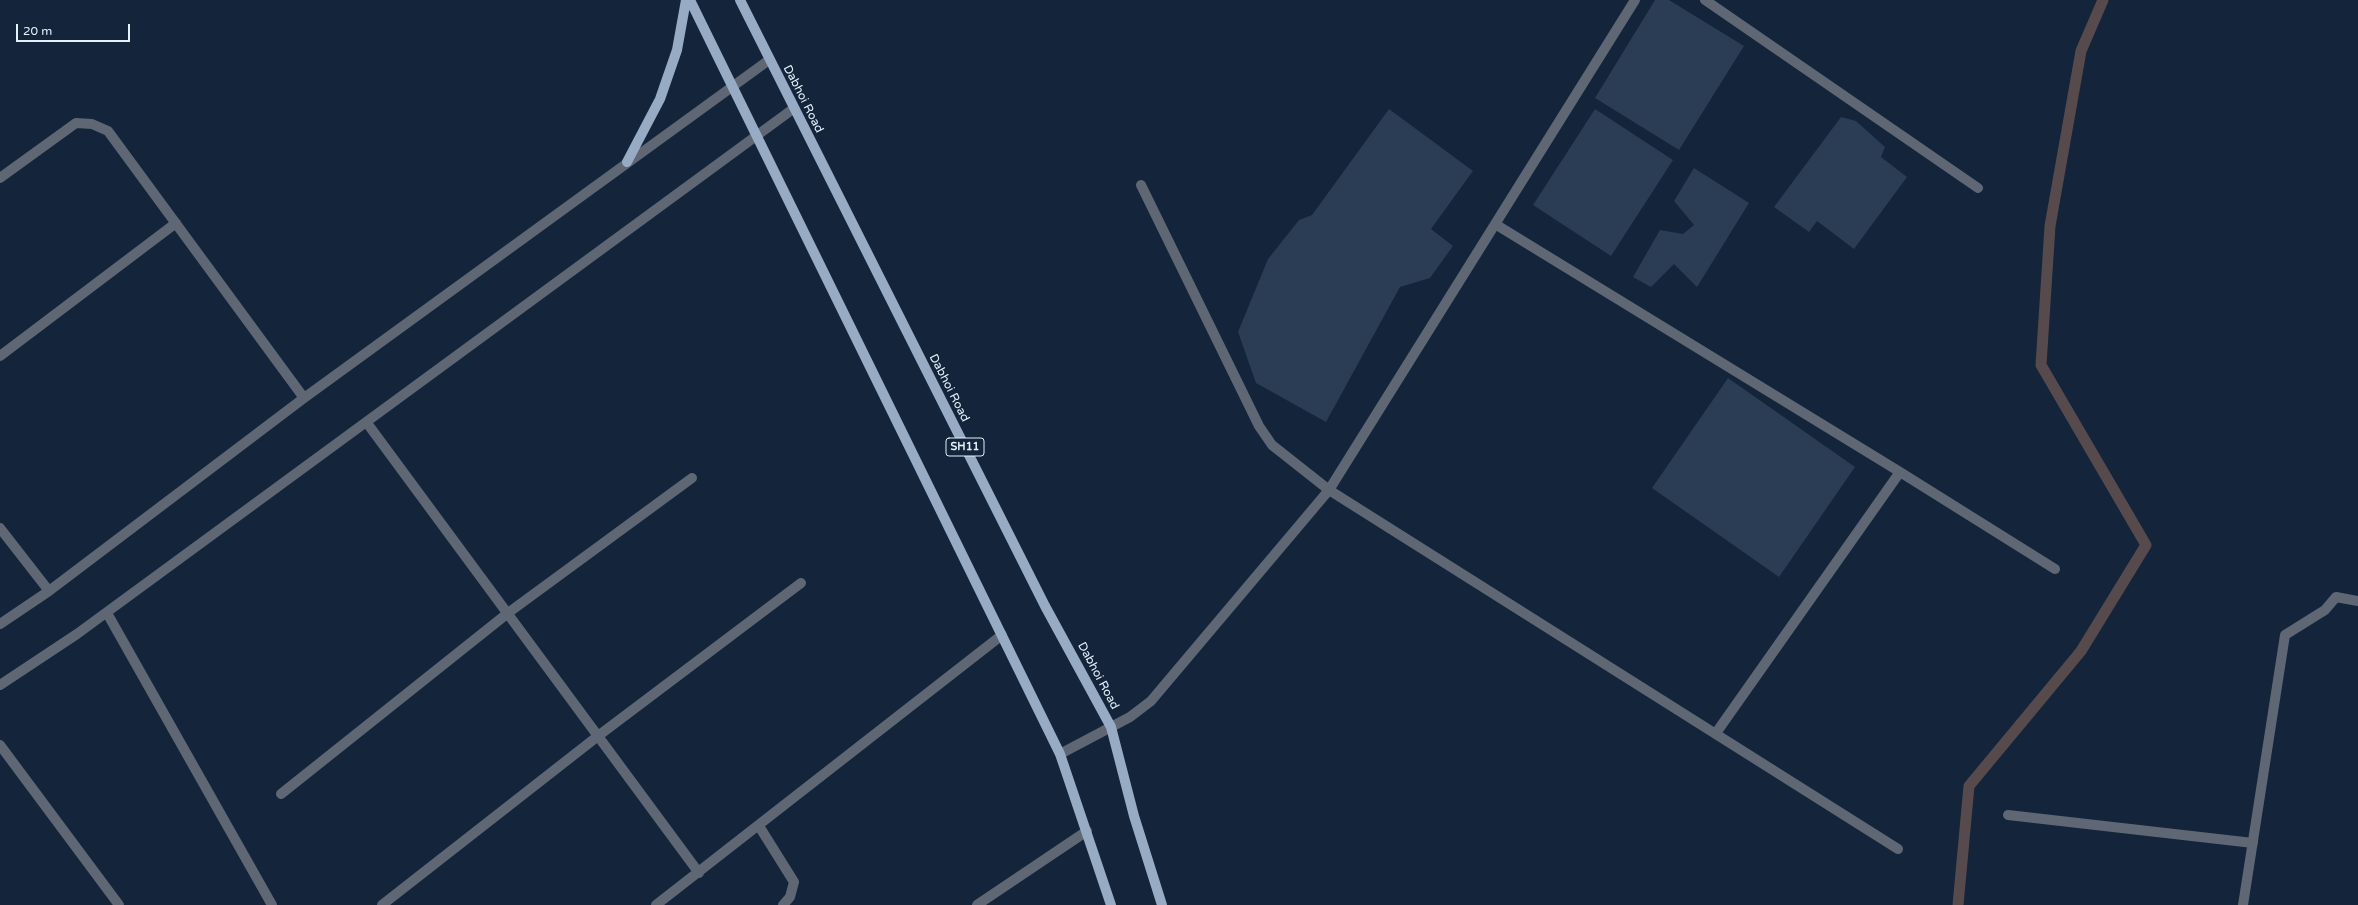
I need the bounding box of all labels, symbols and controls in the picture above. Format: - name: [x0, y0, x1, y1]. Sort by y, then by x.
- scale bar: [18, 16, 132, 42]
- text: 20 m: [23, 24, 52, 38]
- street label: Dabhoi Road: [780, 63, 826, 135]
- street label: Dabhoi Road: [926, 352, 972, 424]
- road number: SH11: [946, 438, 984, 456]
- street label: Dabhoi Road: [1074, 640, 1122, 712]

